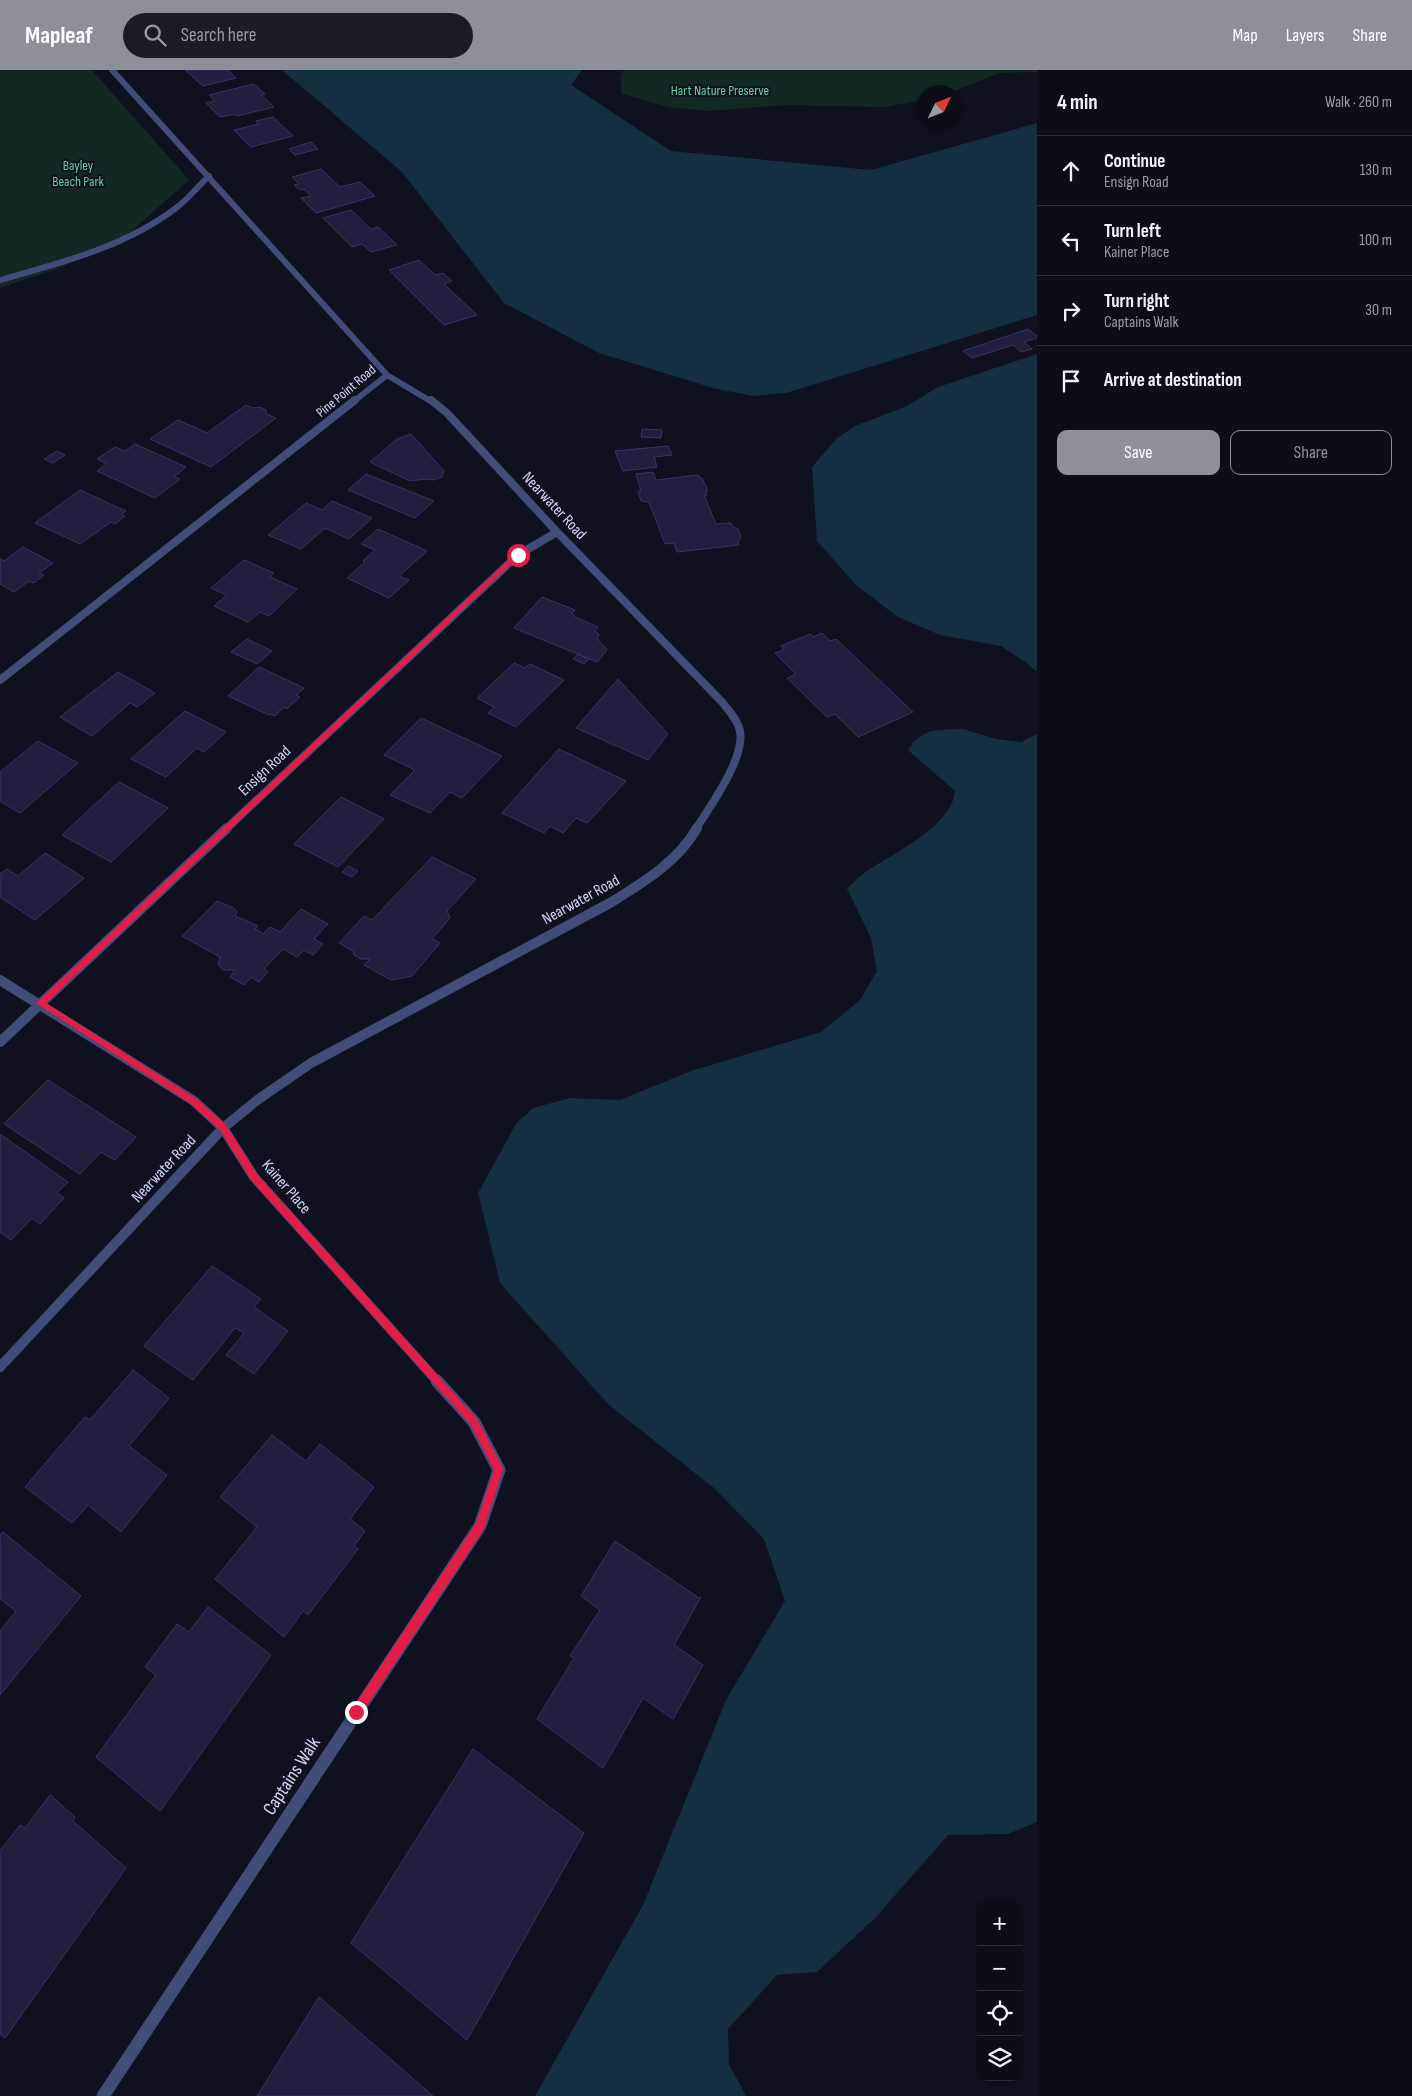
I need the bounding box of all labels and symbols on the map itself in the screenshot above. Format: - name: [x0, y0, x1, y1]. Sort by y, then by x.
- park label: Hart Nature Preserve: [671, 82, 769, 99]
- north arrow: [917, 85, 962, 130]
- park label: Bayley Beach Park: [52, 157, 104, 190]
- street label: Pine Point Road: [313, 361, 379, 421]
- street label: Nearwater Road: [518, 468, 590, 544]
- route start: [507, 544, 530, 567]
- street label: Ensign Road: [235, 742, 295, 800]
- street label: Nearwater Road: [539, 871, 623, 929]
- street label: Nearwater Road: [128, 1131, 200, 1207]
- street label: Kainer Place: [257, 1156, 315, 1218]
- route end: [345, 1701, 368, 1724]
- street label: Captains Walk: [258, 1732, 326, 1819]

